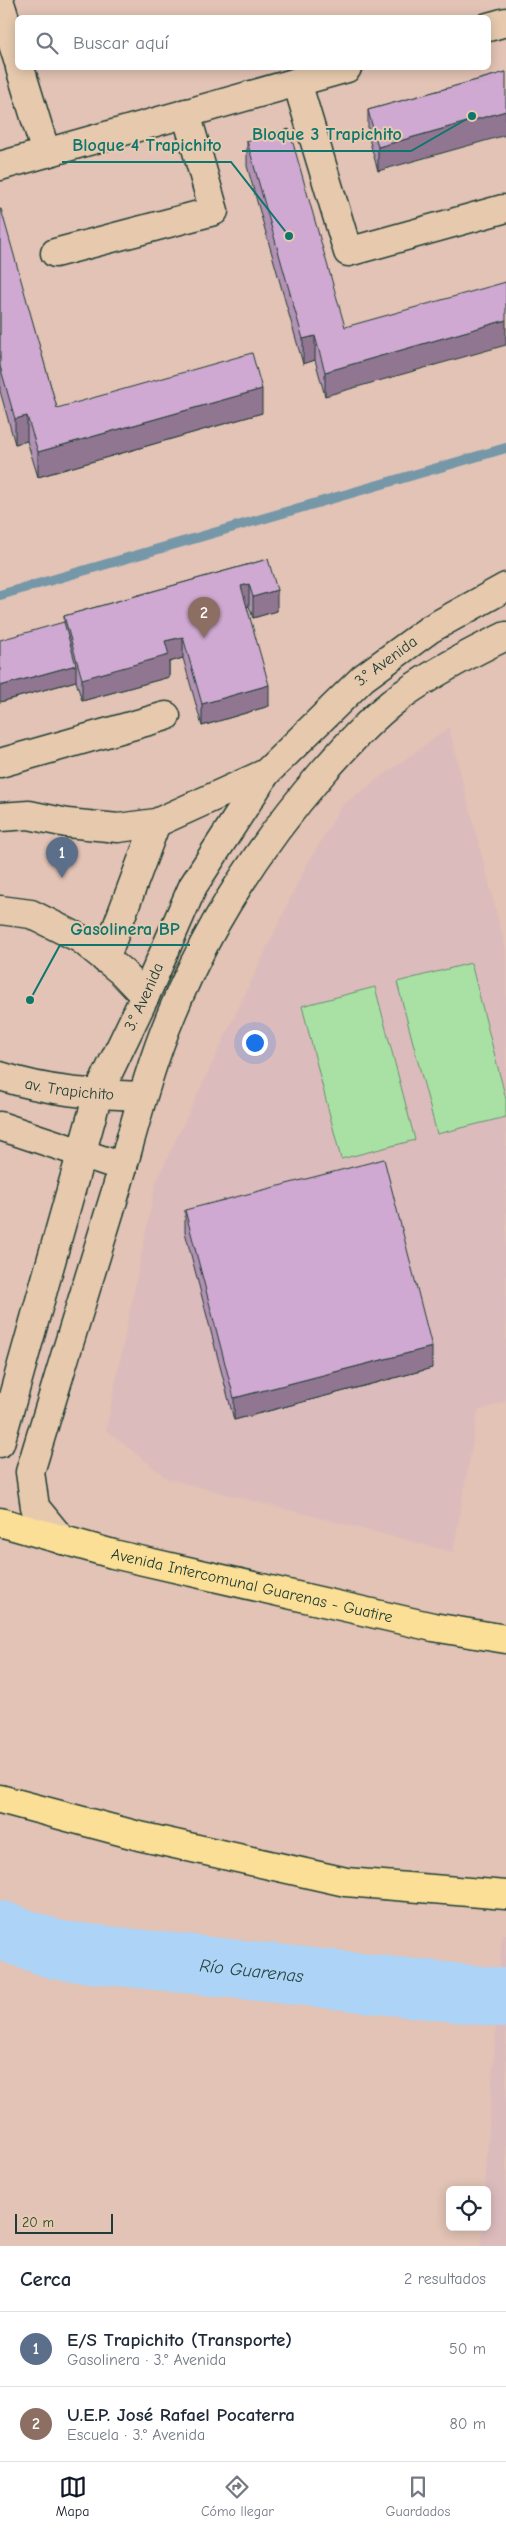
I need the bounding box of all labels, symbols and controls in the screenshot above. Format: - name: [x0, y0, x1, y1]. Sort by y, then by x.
- search box: [15, 15, 491, 70]
- icon: search: [33, 29, 61, 57]
- text: Buscar aquí: [73, 32, 169, 54]
- callout: Bloque 3 Trapichito: [242, 118, 411, 151]
- text: Bloque 3 Trapichito: [252, 124, 402, 145]
- callout: Bloque 4 Trapichito: [62, 129, 231, 162]
- text: Bloque 4 Trapichito: [72, 135, 222, 156]
- pin: 2: [188, 597, 220, 638]
- street label: 3.° Avenida: [351, 632, 421, 690]
- pin: 1: [46, 837, 78, 878]
- callout: Gasolinera BP: [60, 912, 190, 945]
- text: Gasolinera BP: [70, 919, 180, 940]
- street label: 3.° Avenida: [121, 960, 167, 1034]
- your location: [242, 1030, 268, 1056]
- street label: av. Trapichito: [23, 1074, 115, 1104]
- street label: Avenida Intercomunal Guarenas - Guatire: [109, 1545, 395, 1627]
- water label: Río Guarenas: [198, 1955, 305, 1987]
- map controls: [446, 2186, 491, 2231]
- button: locate: [446, 2186, 491, 2231]
- scale bar: [15, 2211, 112, 2234]
- text: 20 m: [22, 2214, 54, 2231]
- text: Cerca: [20, 2267, 71, 2291]
- text: 2 resultados: [404, 2270, 486, 2288]
- text: E/S Trapichito (Transporte): [67, 2329, 292, 2351]
- text: 1: [33, 2340, 39, 2358]
- text: 50 m: [449, 2340, 486, 2358]
- text: Gasolinera · 3.° Avenida: [67, 2351, 226, 2369]
- text: U.E.P. José Rafael Pocaterra: [67, 2404, 295, 2426]
- text: 2: [32, 2415, 40, 2433]
- text: 80 m: [449, 2415, 486, 2433]
- text: Escuela · 3.° Avenida: [67, 2426, 205, 2444]
- tab: Mapa: [56, 2473, 89, 2520]
- tab: Cómo llegar: [201, 2473, 274, 2520]
- tab: Guardados: [385, 2473, 450, 2520]

